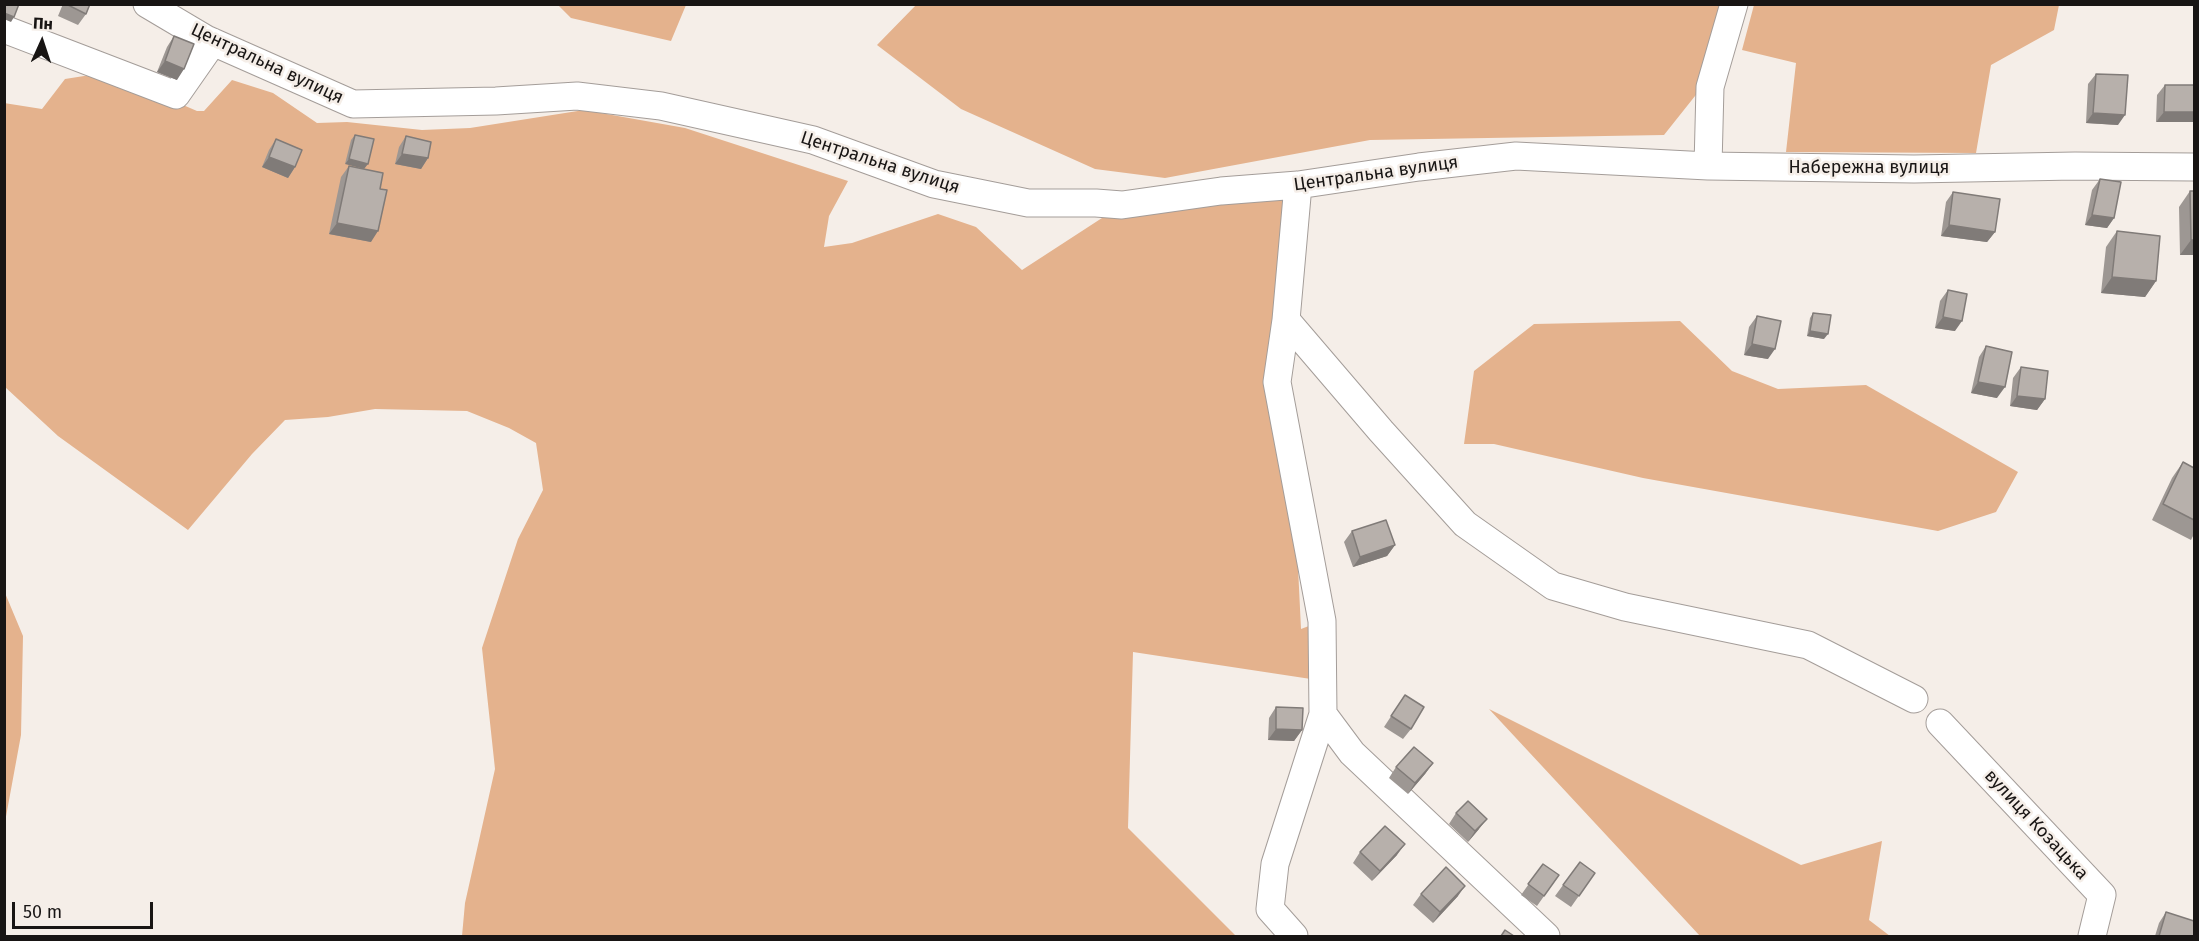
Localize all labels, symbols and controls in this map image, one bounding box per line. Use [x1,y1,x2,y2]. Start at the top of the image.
north arrow [12,12,72,72]
text: Пн [32,14,53,34]
street label: Центральна вулиця [187,19,347,109]
street label: Центральна вулиця [798,127,962,199]
street label: Центральна вулиця [1292,152,1460,196]
street label: Набережна вулиця [1789,157,1949,179]
street label: вулиця Козацька [1979,765,2093,885]
scale bar [15,890,156,928]
text: 50 m [23,901,62,923]

